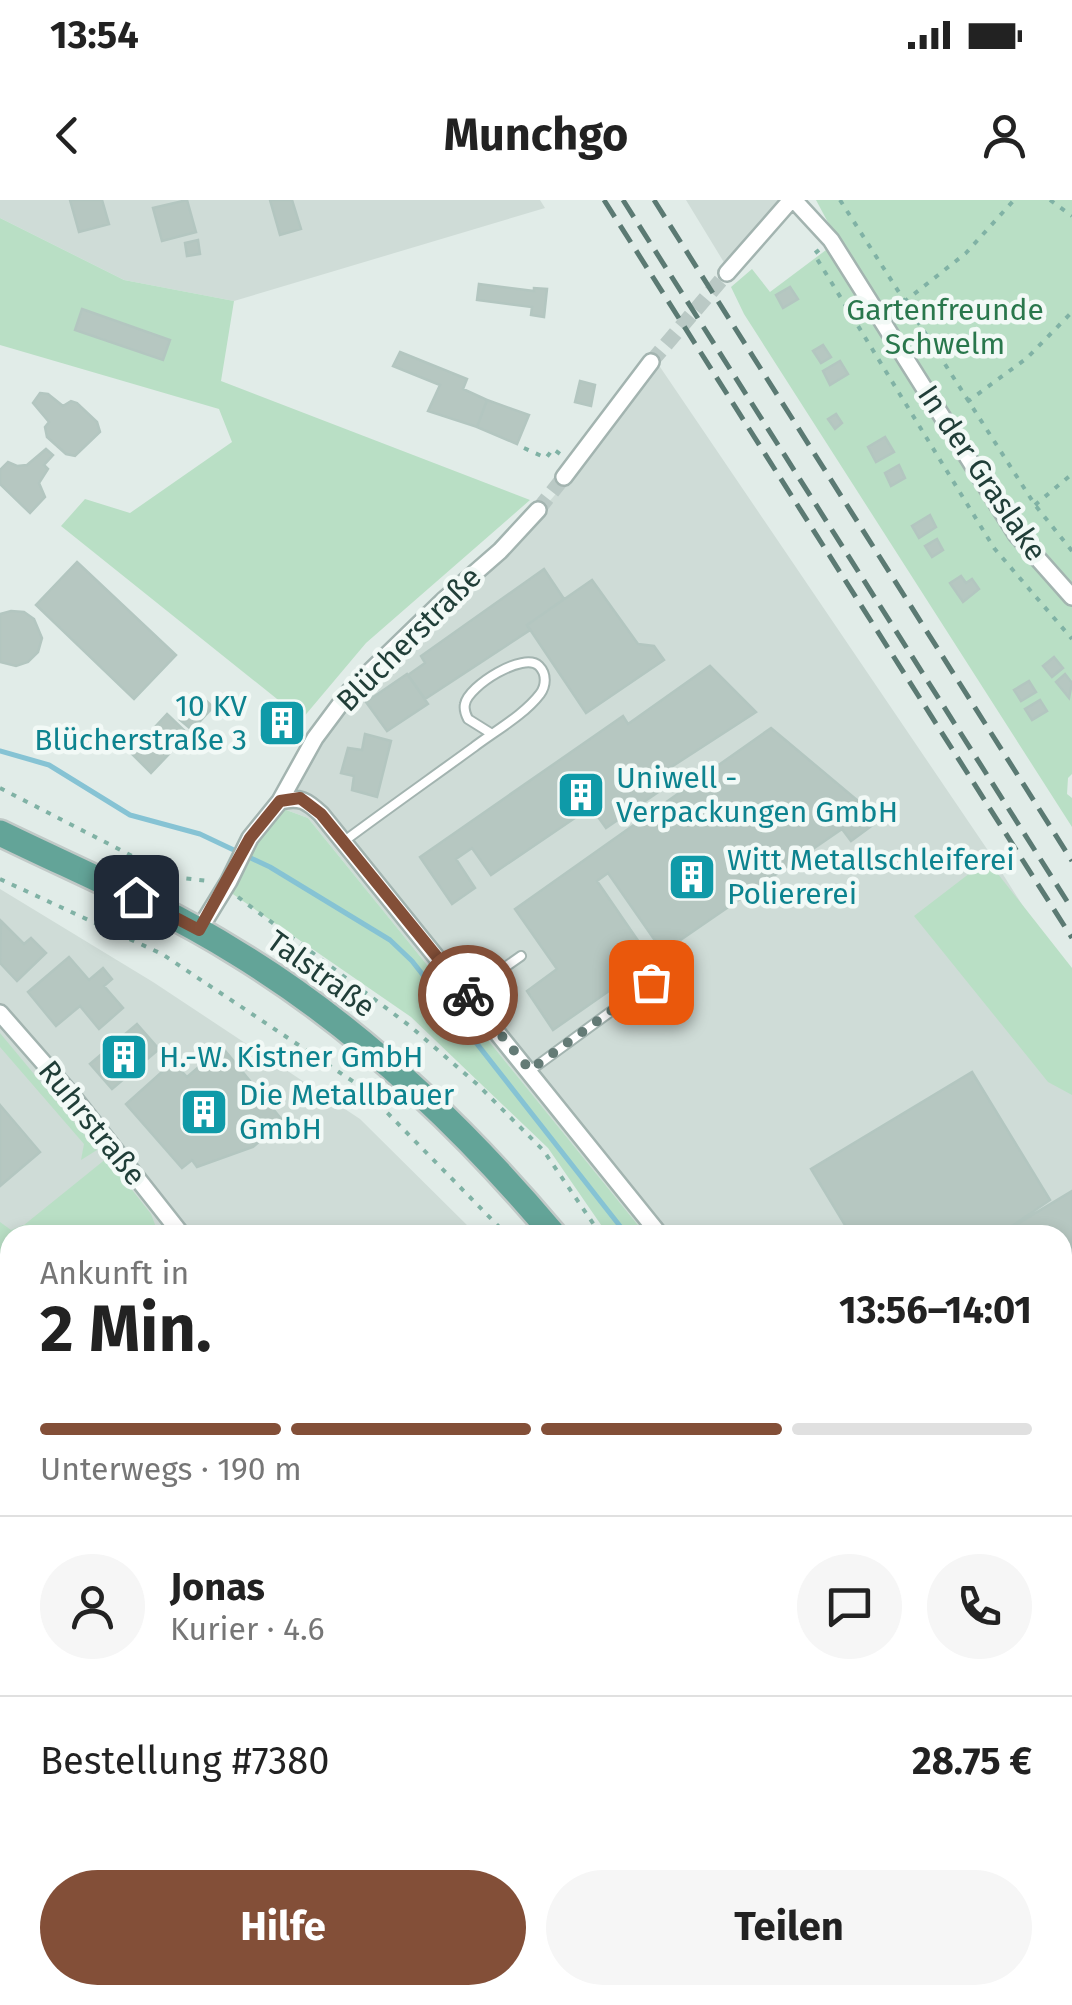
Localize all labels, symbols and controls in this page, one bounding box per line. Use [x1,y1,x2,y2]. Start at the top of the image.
text: 13:54 [50,12,139,58]
icon: back [40,108,95,163]
text: Munchgo [444,108,628,162]
icon: person [977,108,1032,163]
park label: Gartenfreunde Schwelm [846,292,1044,362]
street label: In der Graslake [910,378,1054,568]
street label: Blücherstraße [329,559,489,719]
place label: 10 KV Blücherstraße 3 [34,688,247,758]
building icon: 10 KV Blücherstraße 3 [256,697,308,749]
place label: Uniwell - Verpackungen GmbH [616,760,898,830]
building icon: Uniwell - Verpackungen GmbH [555,769,607,821]
place label: Witt Metallschleiferei Poliererei [727,842,1015,912]
building icon: Witt Metallschleiferei Poliererei [666,851,718,903]
pin [94,855,179,940]
icon: home [109,870,164,925]
street label: Talstraße [260,923,382,1025]
pin [609,940,694,1025]
courier [418,945,518,1045]
icon: bag [624,955,679,1010]
icon: bike [441,968,496,1023]
building icon: H.-W. Kistner GmbH [98,1031,150,1083]
place label: H.-W. Kistner GmbH [159,1039,424,1075]
street label: Ruhrstraße [31,1053,153,1193]
place label: Die Metallbauer GmbH [239,1077,455,1147]
building icon: Die Metallbauer GmbH [178,1086,230,1138]
text: Ankunft in [40,1254,189,1292]
text: 13:56–14:01 [839,1287,1032,1333]
text: 2 Min. [40,1290,212,1368]
text: Unterwegs · 190 m [40,1450,302,1488]
button: person [40,1554,145,1659]
button: chat [797,1554,902,1659]
button: phone [927,1554,1032,1659]
text: Jonas [170,1564,265,1610]
text: Kurier · 4.6 [170,1610,324,1648]
text: Bestellung #7380 [40,1738,329,1784]
text: 28.75 € [912,1738,1032,1784]
button: Hilfe [40,1870,526,1985]
button: Teilen [546,1870,1032,1985]

